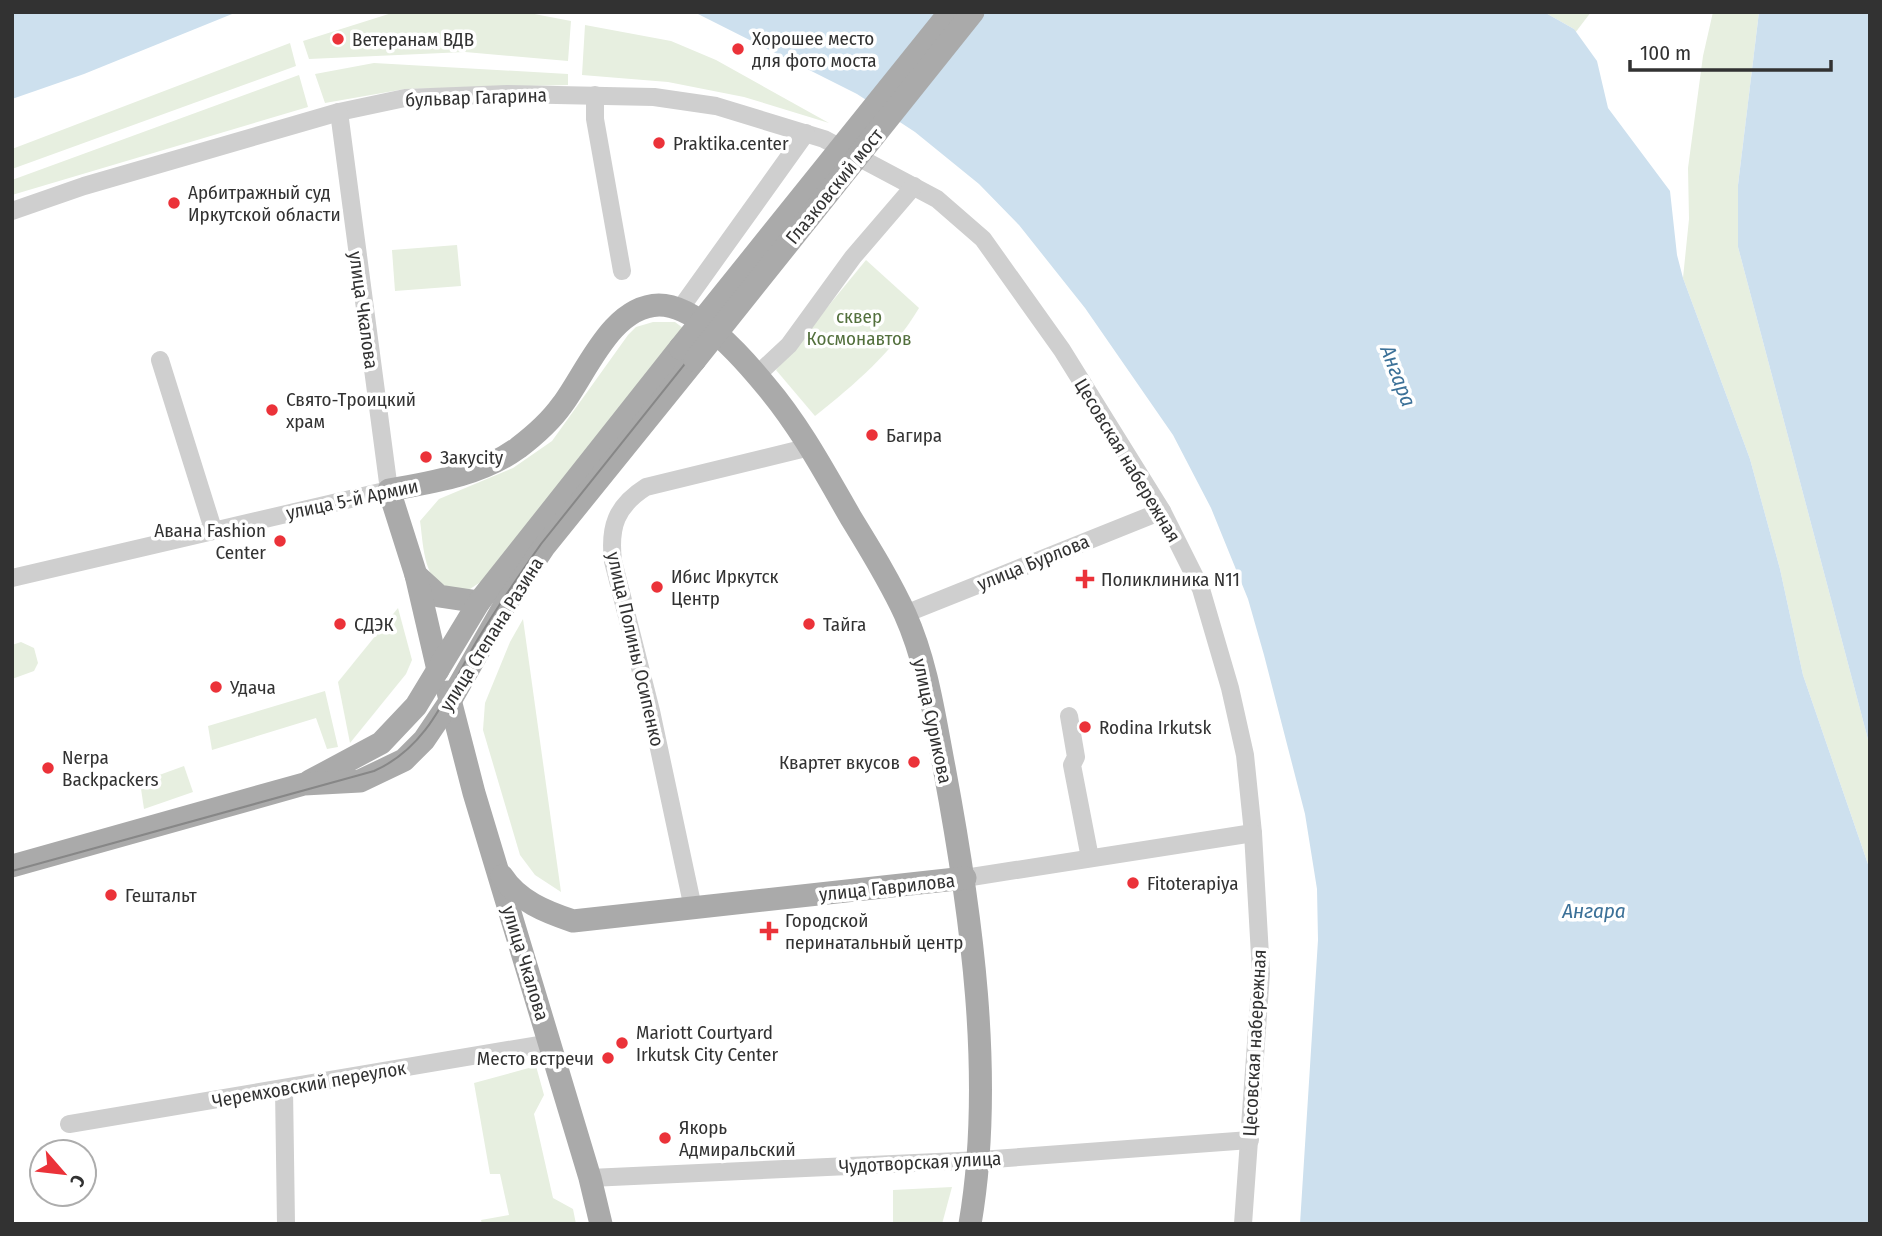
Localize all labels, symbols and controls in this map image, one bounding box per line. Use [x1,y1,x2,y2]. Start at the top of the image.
place label: Хорошее место для фото моста [752,27,877,72]
place label: Ветеранам ВДВ [352,28,474,51]
scale bar [1630,28,1831,72]
marker: Ветеранам ВДВ [330,31,346,47]
text: 100 m [1640,40,1691,66]
marker: Хорошее место для фото моста [730,41,746,57]
street label: бульвар Гагарина [405,84,547,111]
street label: Глазковский мост [781,124,888,249]
place label: Praktika.center [673,132,789,155]
marker: Praktika.center [651,135,667,151]
place label: Арбитражный суд Иркутской области [188,181,341,226]
marker: Арбитражный суд Иркутской области [166,195,182,211]
street label: улица Чкалова [344,250,383,371]
park label: сквер Космонавтов [807,305,911,350]
water label: Ангара [1374,341,1422,410]
street label: Цесовская набережная [1070,374,1186,546]
place label: Свято-Троицкий храм [286,388,416,433]
marker: Свято-Троицкий храм [264,402,280,418]
place label: Багира [886,424,942,447]
marker: Багира [864,427,880,443]
place label: Закуcity [440,446,504,469]
marker: Закуcity [418,449,434,465]
street label: улица 5-й Армии [284,474,420,525]
place label: Авана Fashion Center [154,519,266,564]
street label: улица Бурлова [974,530,1093,595]
marker: Авана Fashion Center [272,533,288,549]
street label: улица Полины Осипенко [602,550,669,749]
street label: улица Степана Разина [435,553,548,715]
place label: Ибис Иркутск Центр [671,565,779,610]
place label: Поликлиника N11 [1101,568,1240,591]
marker: Поликлиника N11 [1075,569,1095,589]
marker: Ибис Иркутск Центр [649,579,665,595]
place label: СДЭК [354,613,394,636]
place label: Тайга [823,613,866,636]
marker: СДЭК [332,616,348,632]
marker: Тайга [801,616,817,632]
street label: улица Сурикова [908,657,957,786]
place label: Удача [229,676,276,699]
marker: Удача [208,679,224,695]
place label: Rodina Irkutsk [1099,716,1211,739]
marker: Rodina Irkutsk [1077,719,1093,735]
place label: Nerpa Backpackers [62,746,159,791]
place label: Квартет вкусов [779,751,900,774]
marker: Квартет вкусов [906,754,922,770]
marker: Nerpa Backpackers [40,760,56,776]
street label: улица Гаврилова [818,869,956,906]
place label: Fitoterapiya [1147,872,1239,895]
marker: Fitoterapiya [1125,875,1141,891]
place label: Гештальт [125,884,197,907]
marker: Гештальт [103,887,119,903]
water label: Ангара [1561,898,1626,924]
street label: улица Чкалова [497,903,554,1023]
place label: Городской перинатальный центр [785,909,963,954]
marker: Городской перинатальный центр [759,921,779,941]
street label: Цесовская набережная [1238,949,1271,1137]
place label: Mariott Courtyard Irkutsk City Center [636,1021,778,1066]
marker: Mariott Courtyard Irkutsk City Center [614,1035,630,1051]
place label: Место встречи [477,1047,594,1070]
marker: Место встречи [600,1050,616,1066]
street label: Черемховский переулок [210,1056,408,1113]
place label: Якорь Адмиральский [679,1116,796,1161]
marker: Якорь Адмиральский [657,1130,673,1146]
north arrow [28,1138,98,1208]
street label: Чудотворская улица [838,1147,1002,1178]
text: С [65,1171,90,1191]

